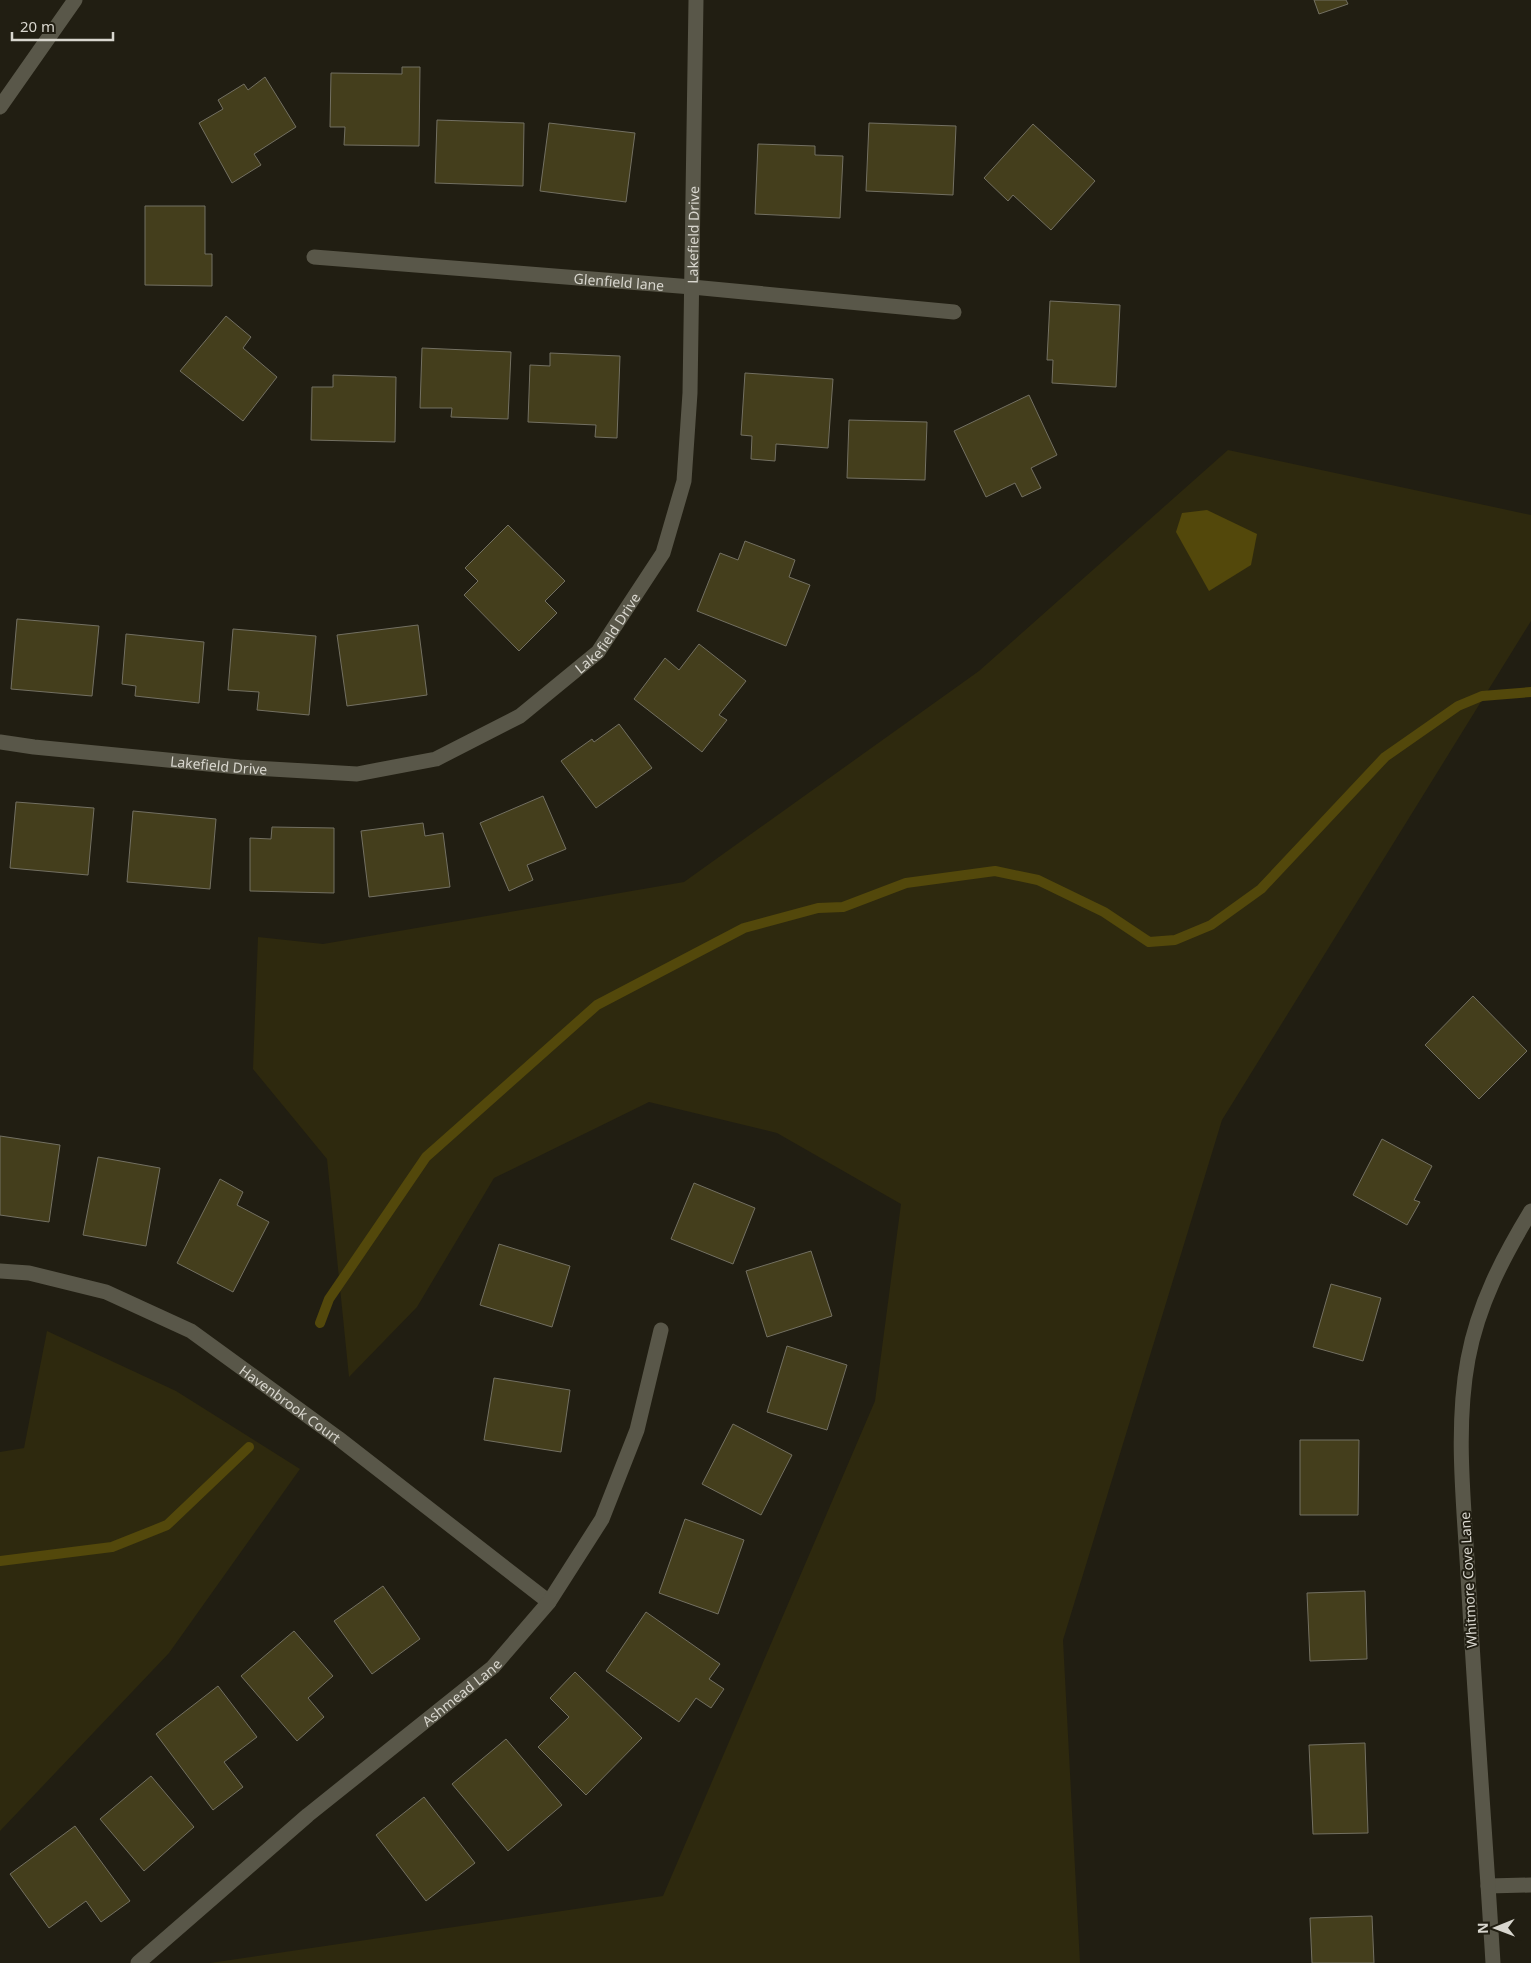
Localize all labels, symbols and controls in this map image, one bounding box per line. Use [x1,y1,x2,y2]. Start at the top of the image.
scale bar [12,10,114,42]
text: 20 m [20,16,55,36]
street label: Lakefield Drive [682,186,703,284]
street label: Glenfield lane [573,268,665,294]
street label: Lakefield Drive [570,589,644,677]
street label: Lakefield Drive [169,751,268,778]
street label: Havenbrook Court [236,1360,345,1447]
street label: Whitmore Cove Lane [1455,1511,1481,1649]
street label: Ashmead Lane [418,1654,506,1730]
north arrow [1471,1903,1521,1953]
text: N [1473,1922,1492,1934]

